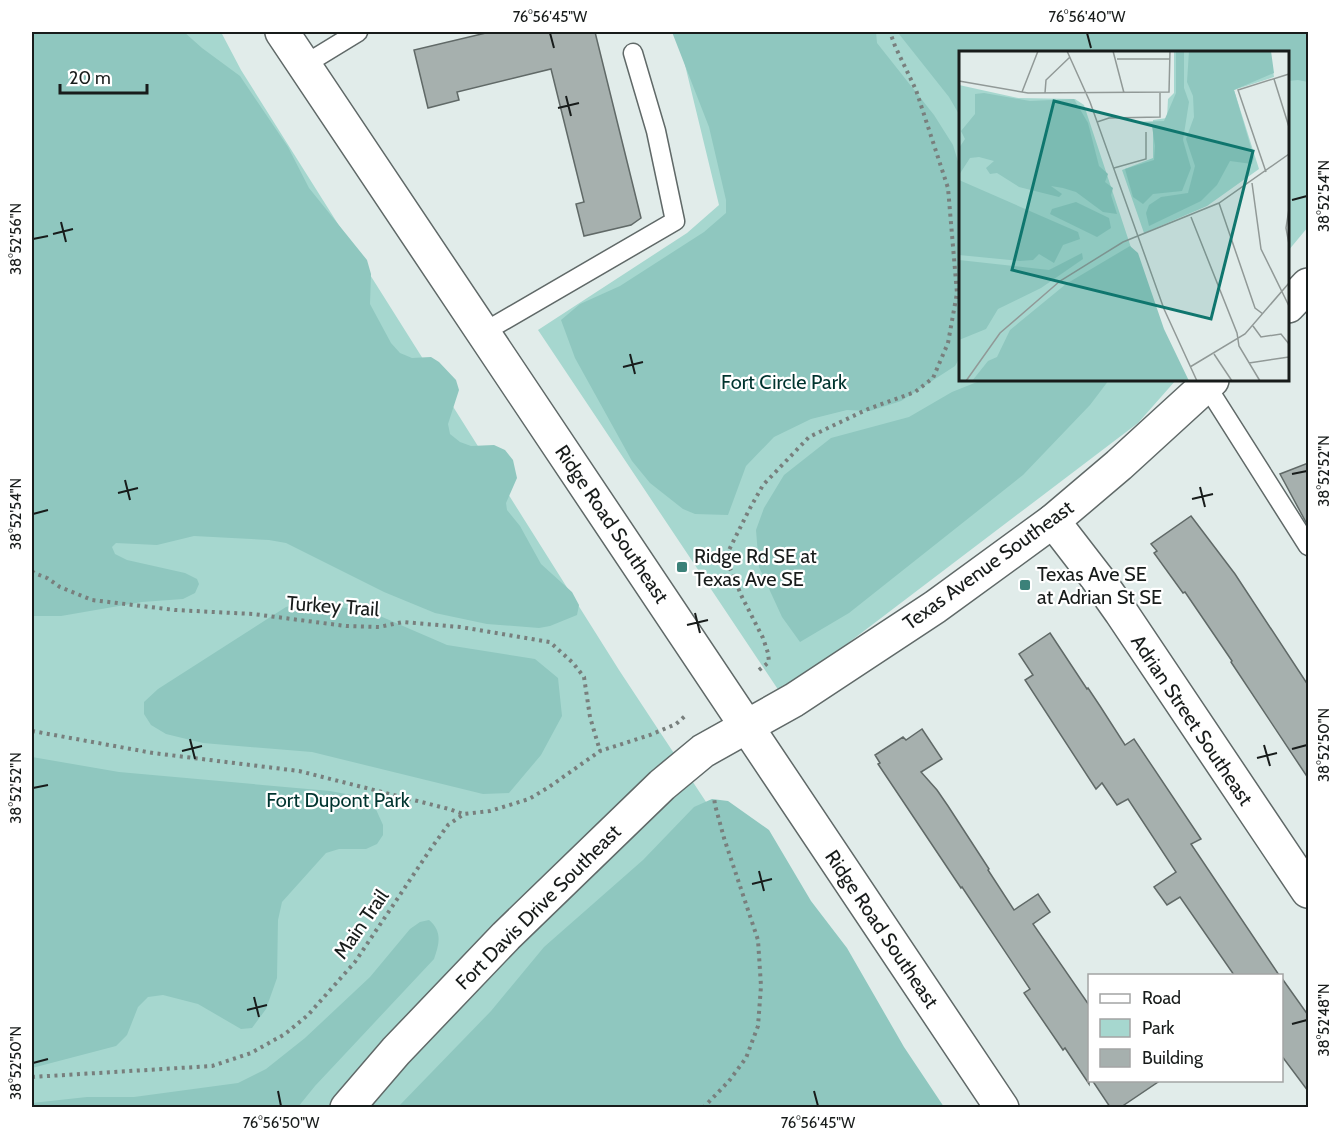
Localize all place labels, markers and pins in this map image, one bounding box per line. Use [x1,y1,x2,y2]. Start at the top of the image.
place label: Ridge Rd SE at Texas Ave SE [694,544,817,591]
marker: Ridge Rd SE at Texas Ave SE [675,560,689,574]
place label: Texas Ave SE at Adrian St SE [1037,562,1162,609]
marker: Texas Ave SE at Adrian St SE [1018,578,1032,592]

